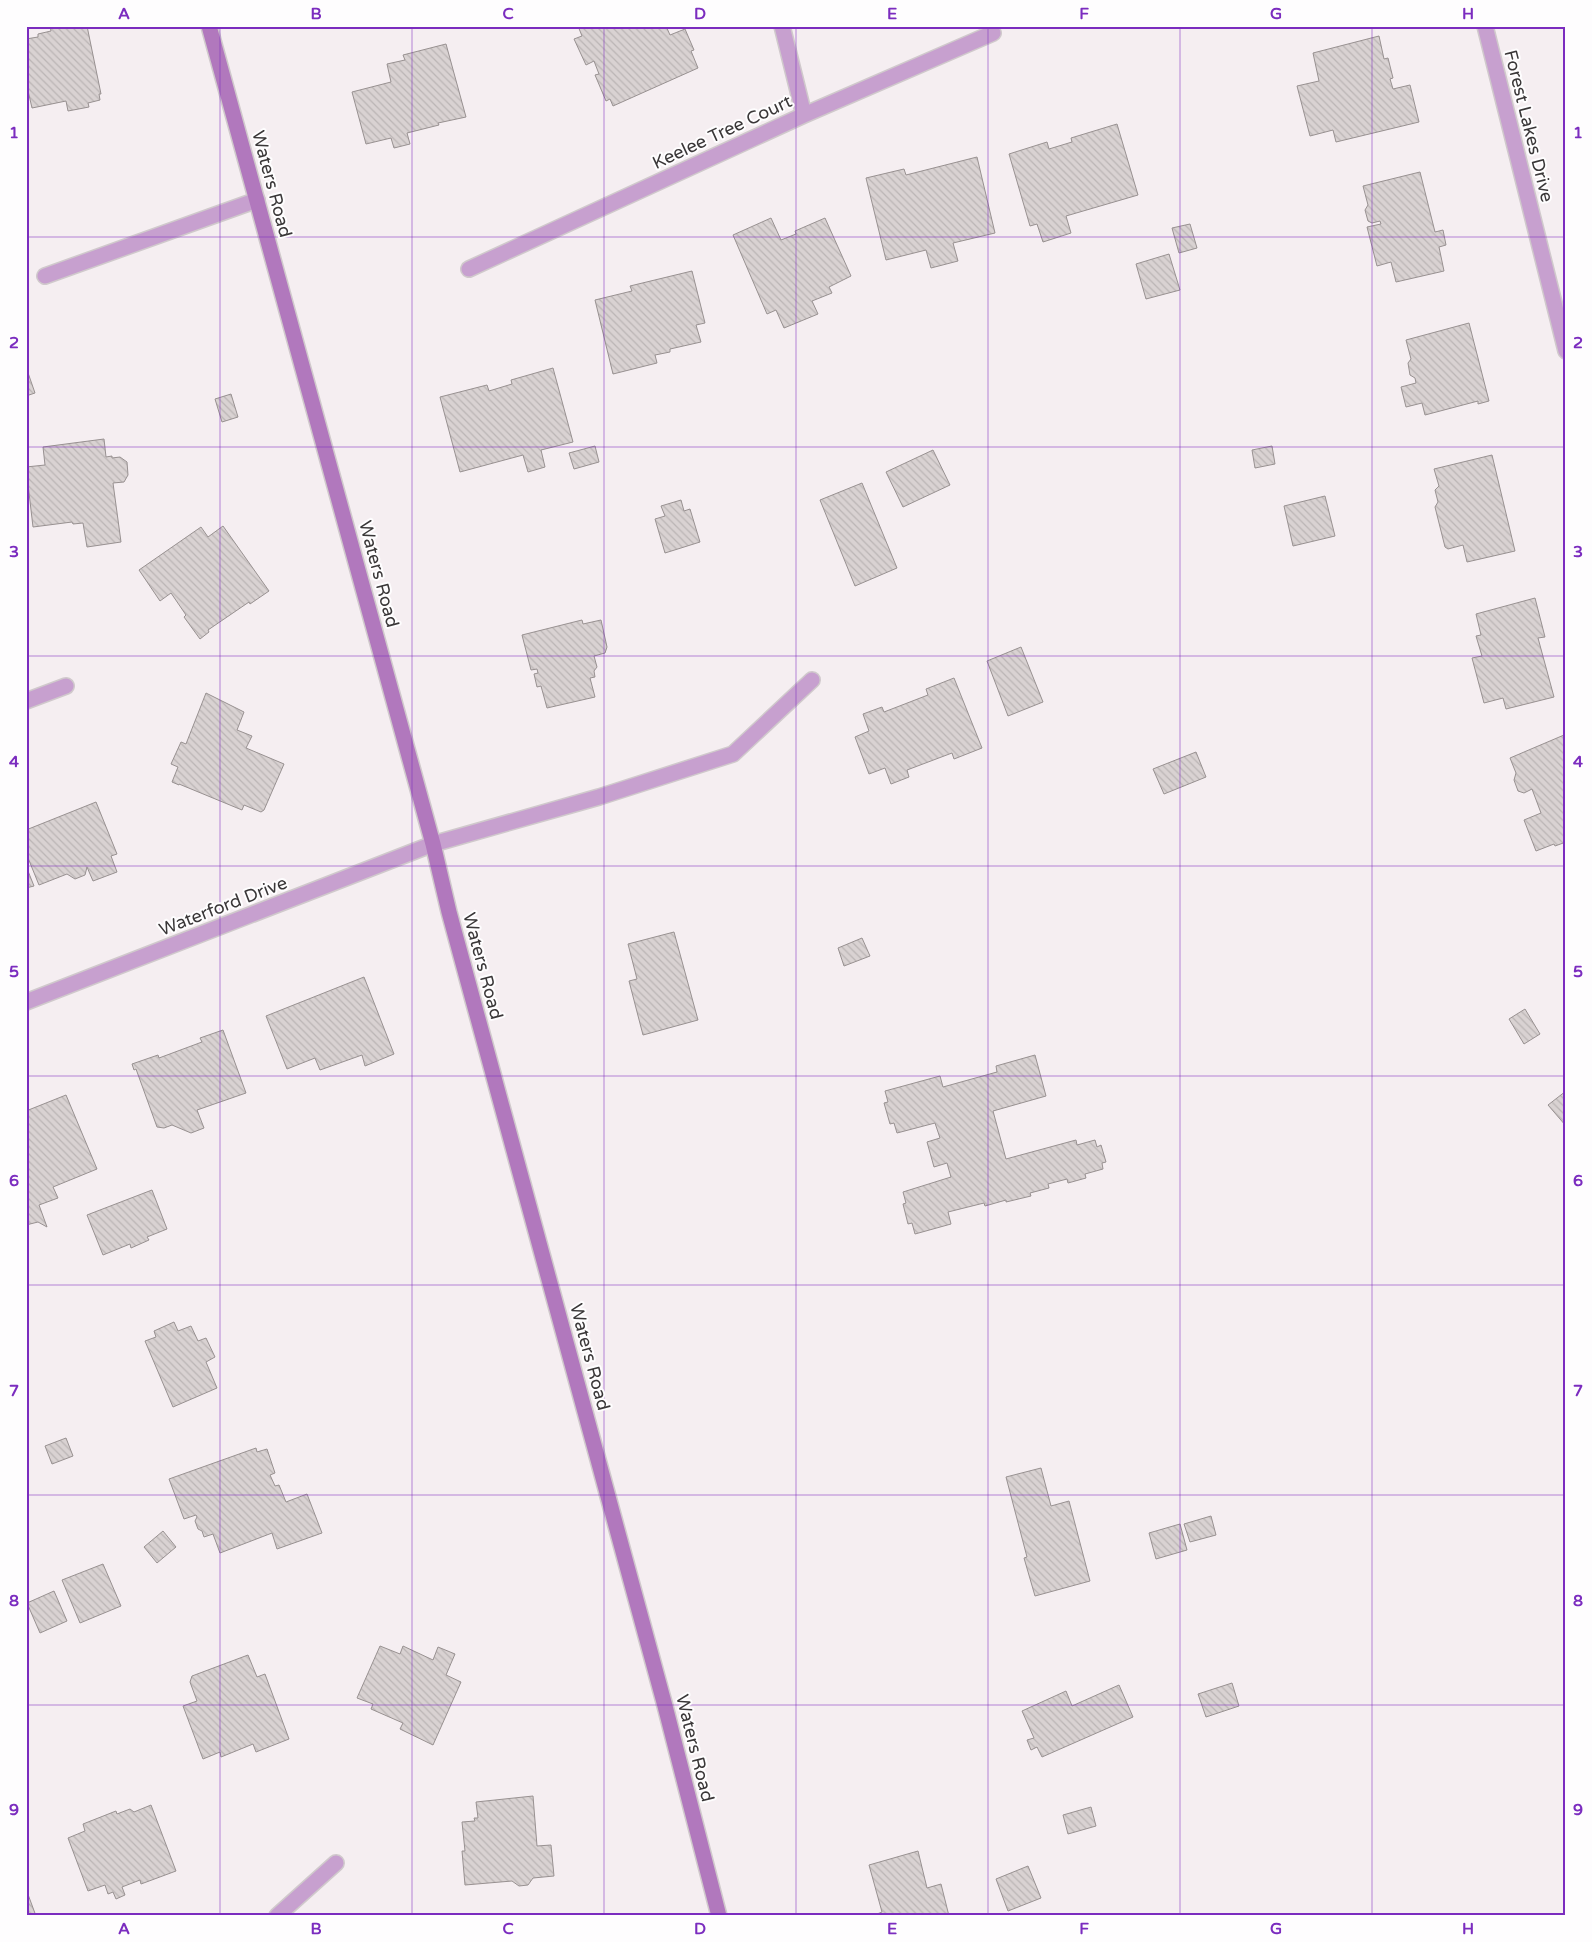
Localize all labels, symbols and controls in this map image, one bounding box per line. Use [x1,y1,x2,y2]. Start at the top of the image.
text: A [118,4,130,24]
text: B [310,4,322,24]
text: C [502,4,514,24]
text: D [694,4,706,24]
text: E [887,4,897,24]
text: F [1079,4,1089,24]
text: G [1270,4,1282,24]
text: H [1462,4,1474,24]
street label: Forest Lakes Drive [1499,48,1559,204]
street label: Keelee Tree Court [649,90,795,174]
text: 1 [9,123,19,143]
text: 1 [1573,123,1583,143]
street label: Waters Road [247,128,297,240]
text: 2 [9,333,19,353]
text: 2 [1573,333,1583,353]
street label: Waters Road [354,518,404,630]
text: 3 [9,542,19,562]
text: 3 [1573,542,1583,562]
text: 4 [9,752,19,772]
text: 4 [1573,752,1583,772]
street label: Waterford Drive [156,871,290,941]
street label: Waters Road [458,910,508,1022]
text: 5 [9,962,19,982]
text: 5 [1573,962,1583,982]
text: 6 [9,1171,19,1191]
text: 6 [1573,1171,1583,1191]
street label: Waters Road [565,1301,615,1413]
text: 7 [9,1381,19,1401]
text: 7 [1573,1381,1583,1401]
text: 8 [9,1591,19,1611]
text: 8 [1573,1591,1583,1611]
street label: Waters Road [671,1692,719,1804]
text: 9 [9,1800,19,1820]
text: 9 [1573,1800,1583,1820]
text: A [118,1919,130,1939]
text: B [310,1919,322,1939]
text: C [502,1919,514,1939]
text: D [694,1919,706,1939]
text: E [887,1919,897,1939]
text: F [1079,1919,1089,1939]
text: G [1270,1919,1282,1939]
text: H [1462,1919,1474,1939]

